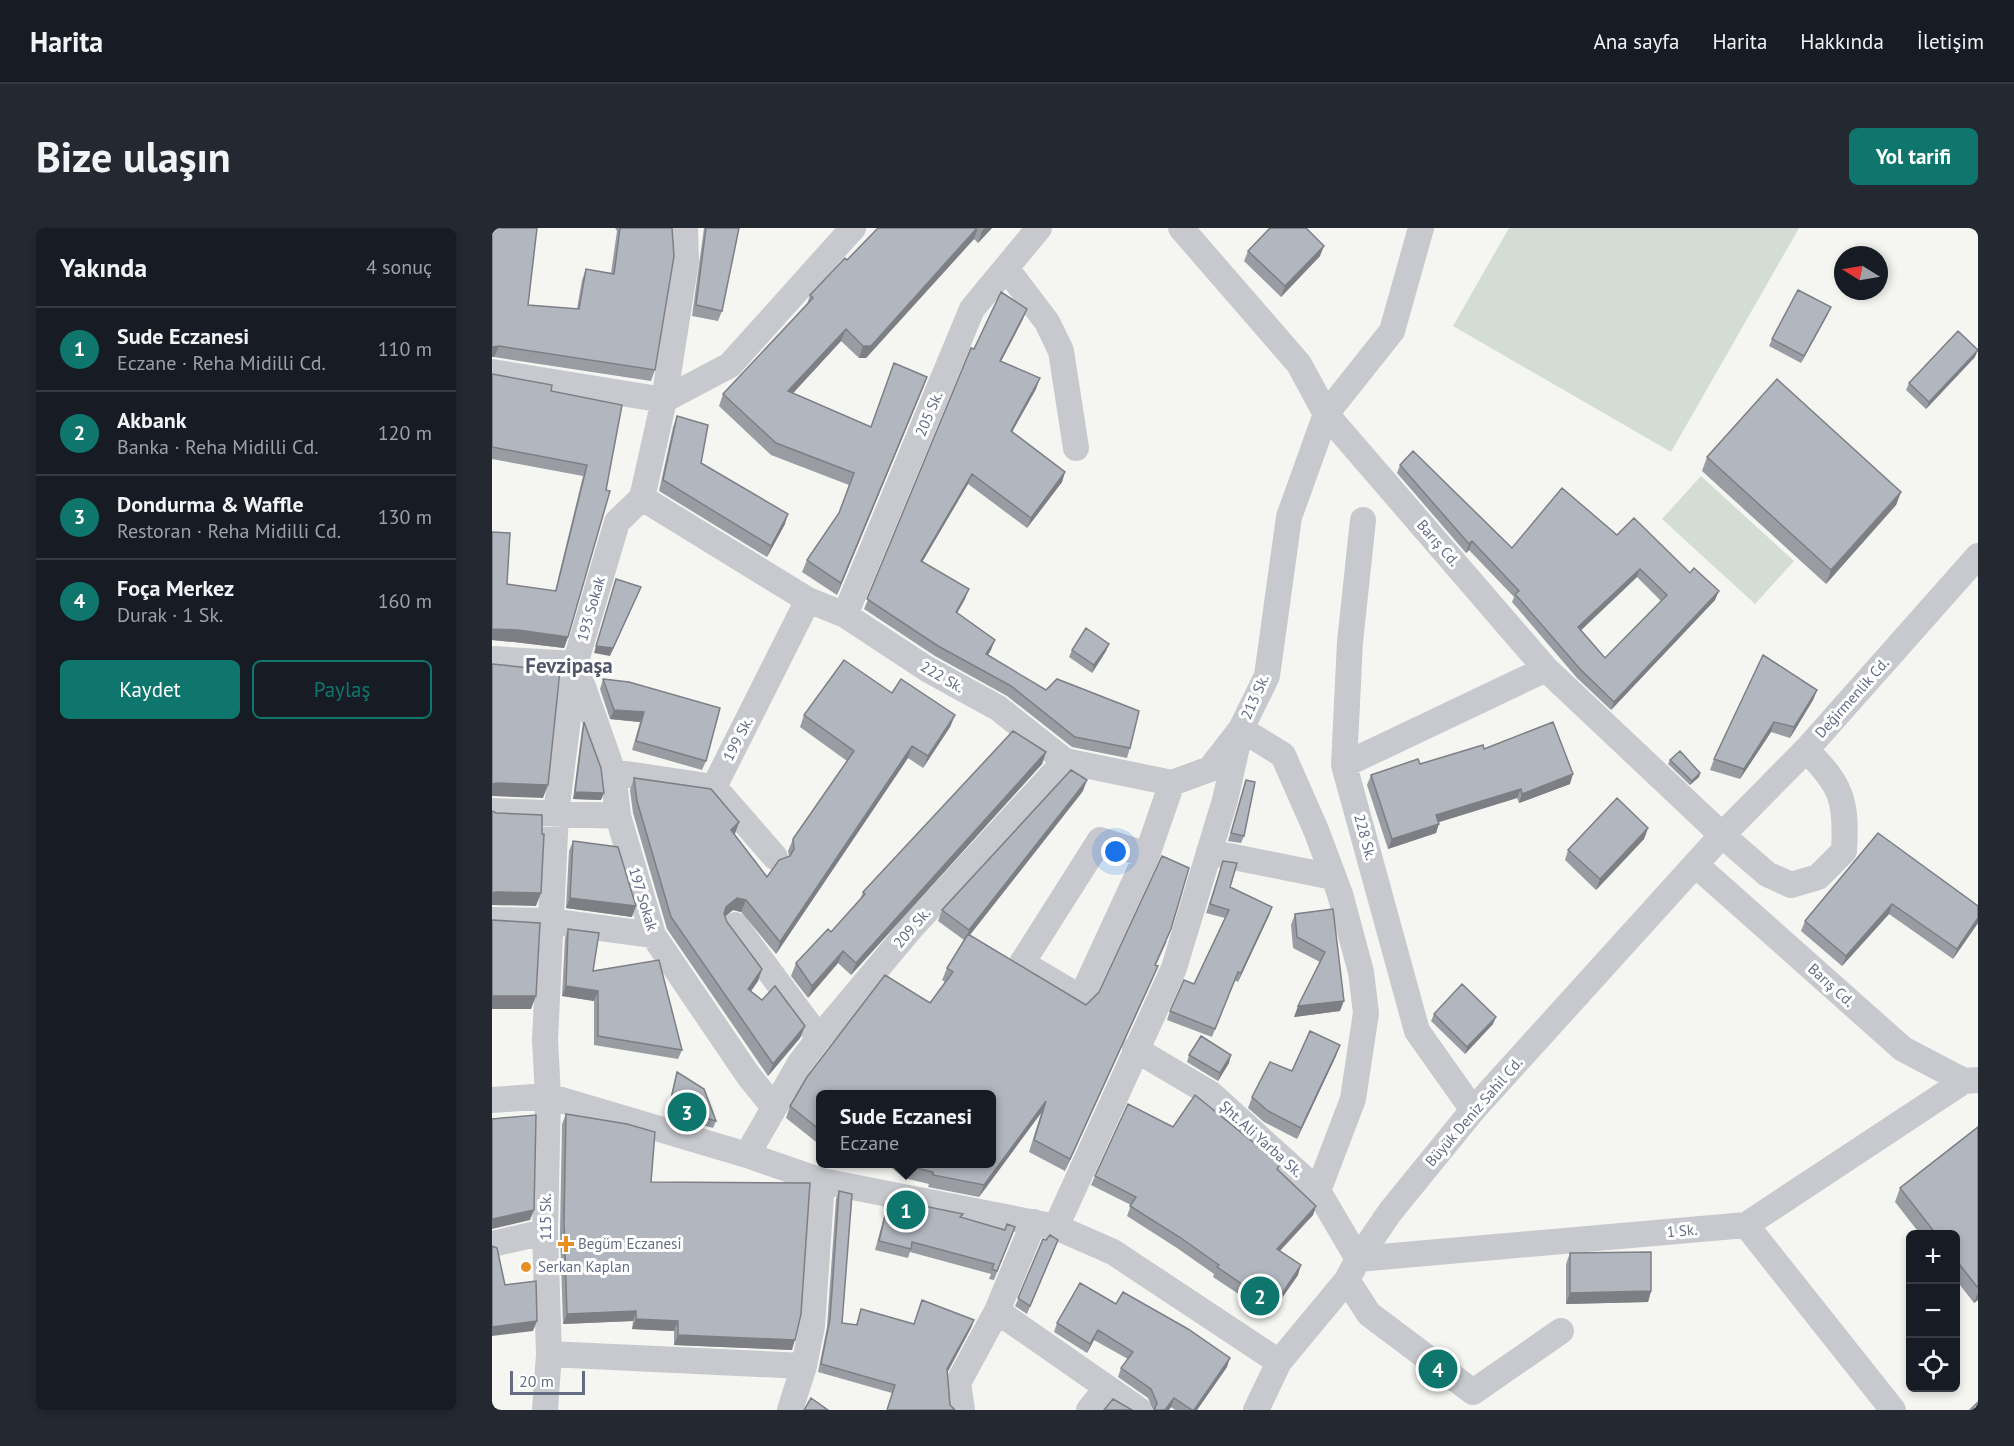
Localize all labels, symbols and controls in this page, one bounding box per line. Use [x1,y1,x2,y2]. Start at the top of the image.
text: Harita [30,23,103,60]
text: Ana sayfa [1594,28,1679,55]
text: Harita [1712,28,1767,55]
text: Hakkında [1800,28,1884,55]
text: İletişim [1917,28,1984,55]
button: Yol tarifi [1849,128,1978,185]
text: Bize ulaşın [36,129,231,184]
north arrow [1834,246,1888,300]
text: Yakında [60,251,147,284]
text: 4 sonuç [366,254,432,280]
text: Sude Eczanesi [117,322,249,350]
text: 1 [74,336,85,362]
text: 110 m [378,336,432,362]
text: Eczane · Reha Midilli Cd. [117,350,326,376]
street label: 205 Sk. [911,389,946,439]
text: Akbank [117,406,187,434]
text: 2 [74,420,85,446]
text: 120 m [378,420,432,446]
text: Banka · Reha Midilli Cd. [117,434,319,460]
text: Dondurma & Waffle [117,490,304,518]
text: 3 [74,504,85,530]
text: 130 m [378,504,432,530]
street label: Barış Cd. [1413,515,1464,570]
text: Restoran · Reha Midilli Cd. [117,518,341,544]
text: Foça Merkez [117,574,234,602]
street label: 193 Sokak [572,574,609,643]
text: 4 [74,588,85,614]
text: 160 m [378,588,432,614]
text: Durak · 1 Sk. [117,602,223,628]
district label: Fevzipaşa [525,652,613,679]
street label: Değirmenlik Cd. [1811,654,1893,742]
street label: 222 Sk. [917,657,967,697]
button: Kaydet [60,660,240,719]
button: Paylaş [252,660,432,719]
street label: 213 Sk. [1236,672,1273,722]
street label: 199 Sk. [718,714,757,764]
street label: 228 Sk. [1350,812,1381,862]
your location [1101,837,1130,866]
street label: 197 Sokak [625,865,662,934]
street label: 209 Sk. [889,904,934,952]
street label: Barış Cd. [1804,959,1858,1010]
street label: Büyük Deniz Sahil Cd. [1421,1053,1526,1170]
pin: 3 [668,1090,706,1134]
popup [816,1090,996,1168]
street label: Şht. Ali Yarba Sk. [1216,1096,1307,1181]
text: Sude Eczanesi [840,1102,972,1130]
text: Eczane [840,1130,899,1156]
pin: 1 [886,1188,926,1232]
street label: 115 Sk. [536,1194,555,1240]
street label: 1 Sk. [1666,1220,1698,1241]
map controls [1906,1230,1960,1392]
button: + [1906,1230,1960,1284]
place label: Begüm Eczanesi [578,1234,681,1253]
marker: Begüm Eczanesi [559,1237,573,1251]
place label: Serkan Kaplan [538,1257,630,1276]
marker: Serkan Kaplan [519,1260,533,1274]
pin: 2 [1240,1274,1280,1318]
button: − [1906,1284,1960,1338]
button: locate [1906,1338,1960,1392]
pin: 4 [1418,1346,1458,1392]
scale bar [510,1368,585,1396]
text: 20 m [519,1371,554,1391]

